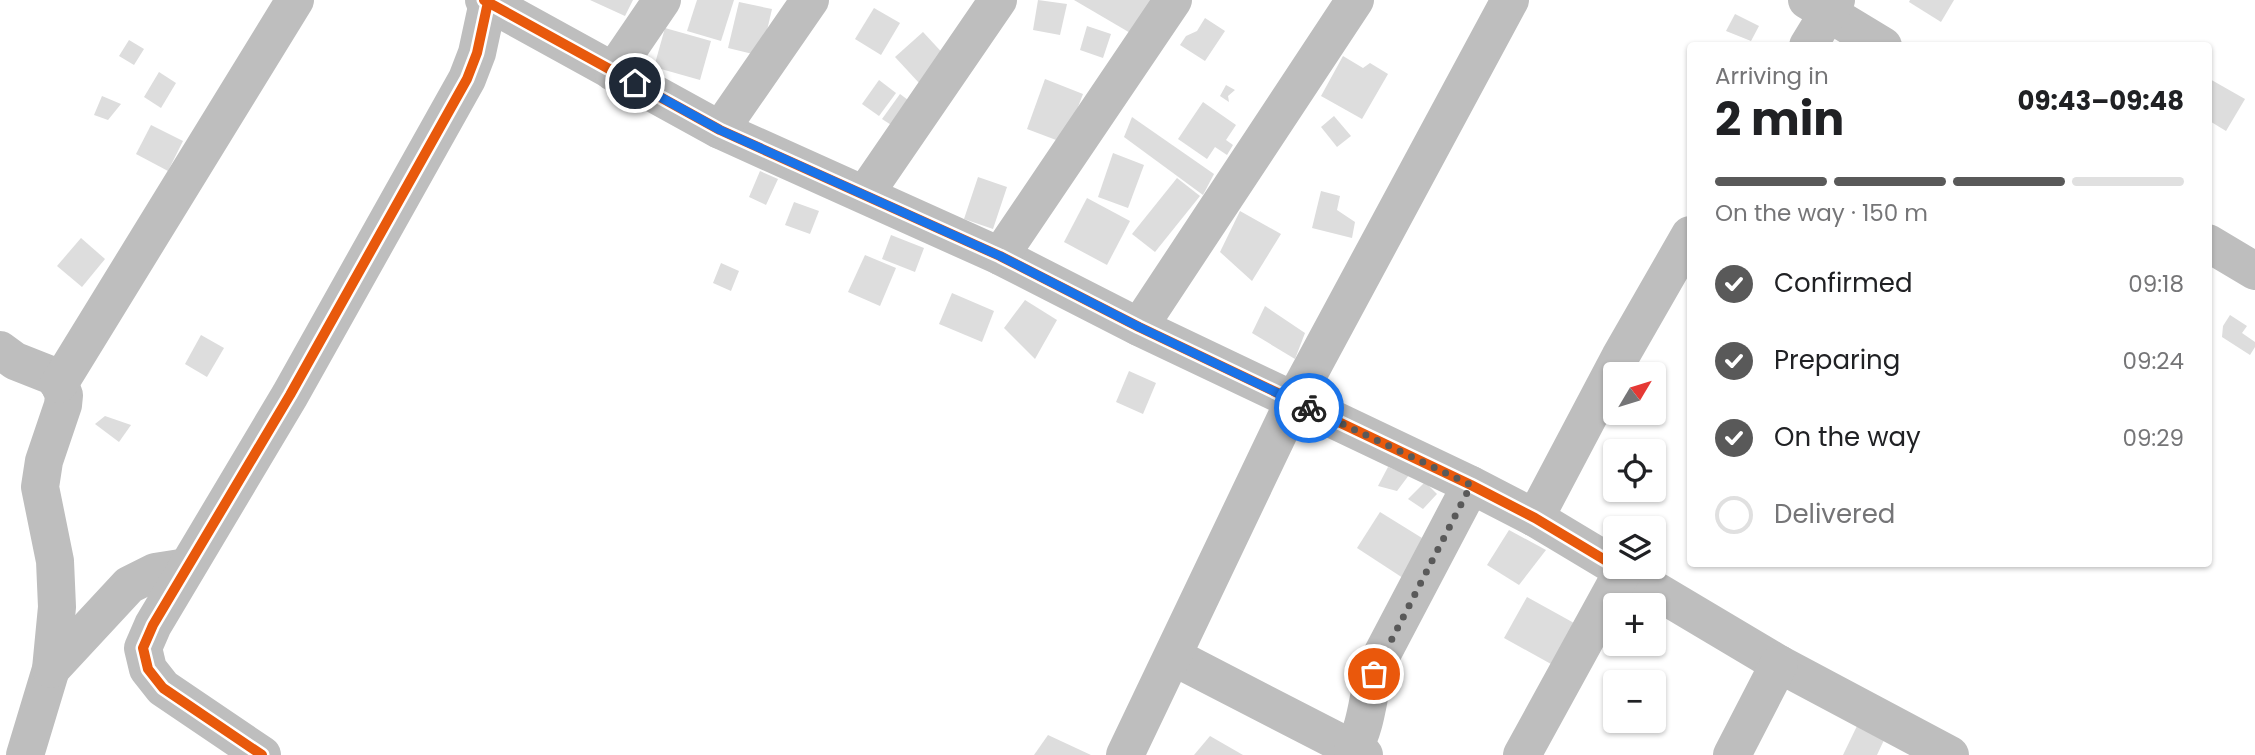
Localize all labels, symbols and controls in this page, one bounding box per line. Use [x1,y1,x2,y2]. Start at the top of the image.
pin [605,53,665,113]
text: Arriving in [1715,60,1829,92]
icon: home [616,64,654,102]
text: 09:43–09:48 [2017,83,2184,119]
text: 2 min [1715,87,1844,151]
text: On the way · 150 m [1715,197,1928,229]
icon: check [1715,265,1753,303]
text: Confirmed [1774,265,1912,301]
text: 09:18 [2128,268,2184,300]
icon: check [1715,342,1753,380]
text: Preparing [1774,342,1900,378]
text: 09:24 [2122,345,2184,377]
north arrow [1603,362,1666,425]
map controls [1603,362,1666,733]
courier [1274,373,1344,443]
icon: bike [1290,389,1328,427]
icon: check [1715,419,1753,457]
text: On the way [1774,419,1921,455]
text: 09:29 [2122,422,2184,454]
button: locate [1603,439,1666,502]
text: Delivered [1774,496,1895,532]
button: layers [1603,516,1666,579]
button: + [1603,593,1666,656]
pin [1344,644,1404,704]
icon: bag [1355,655,1393,693]
button: − [1603,670,1666,733]

